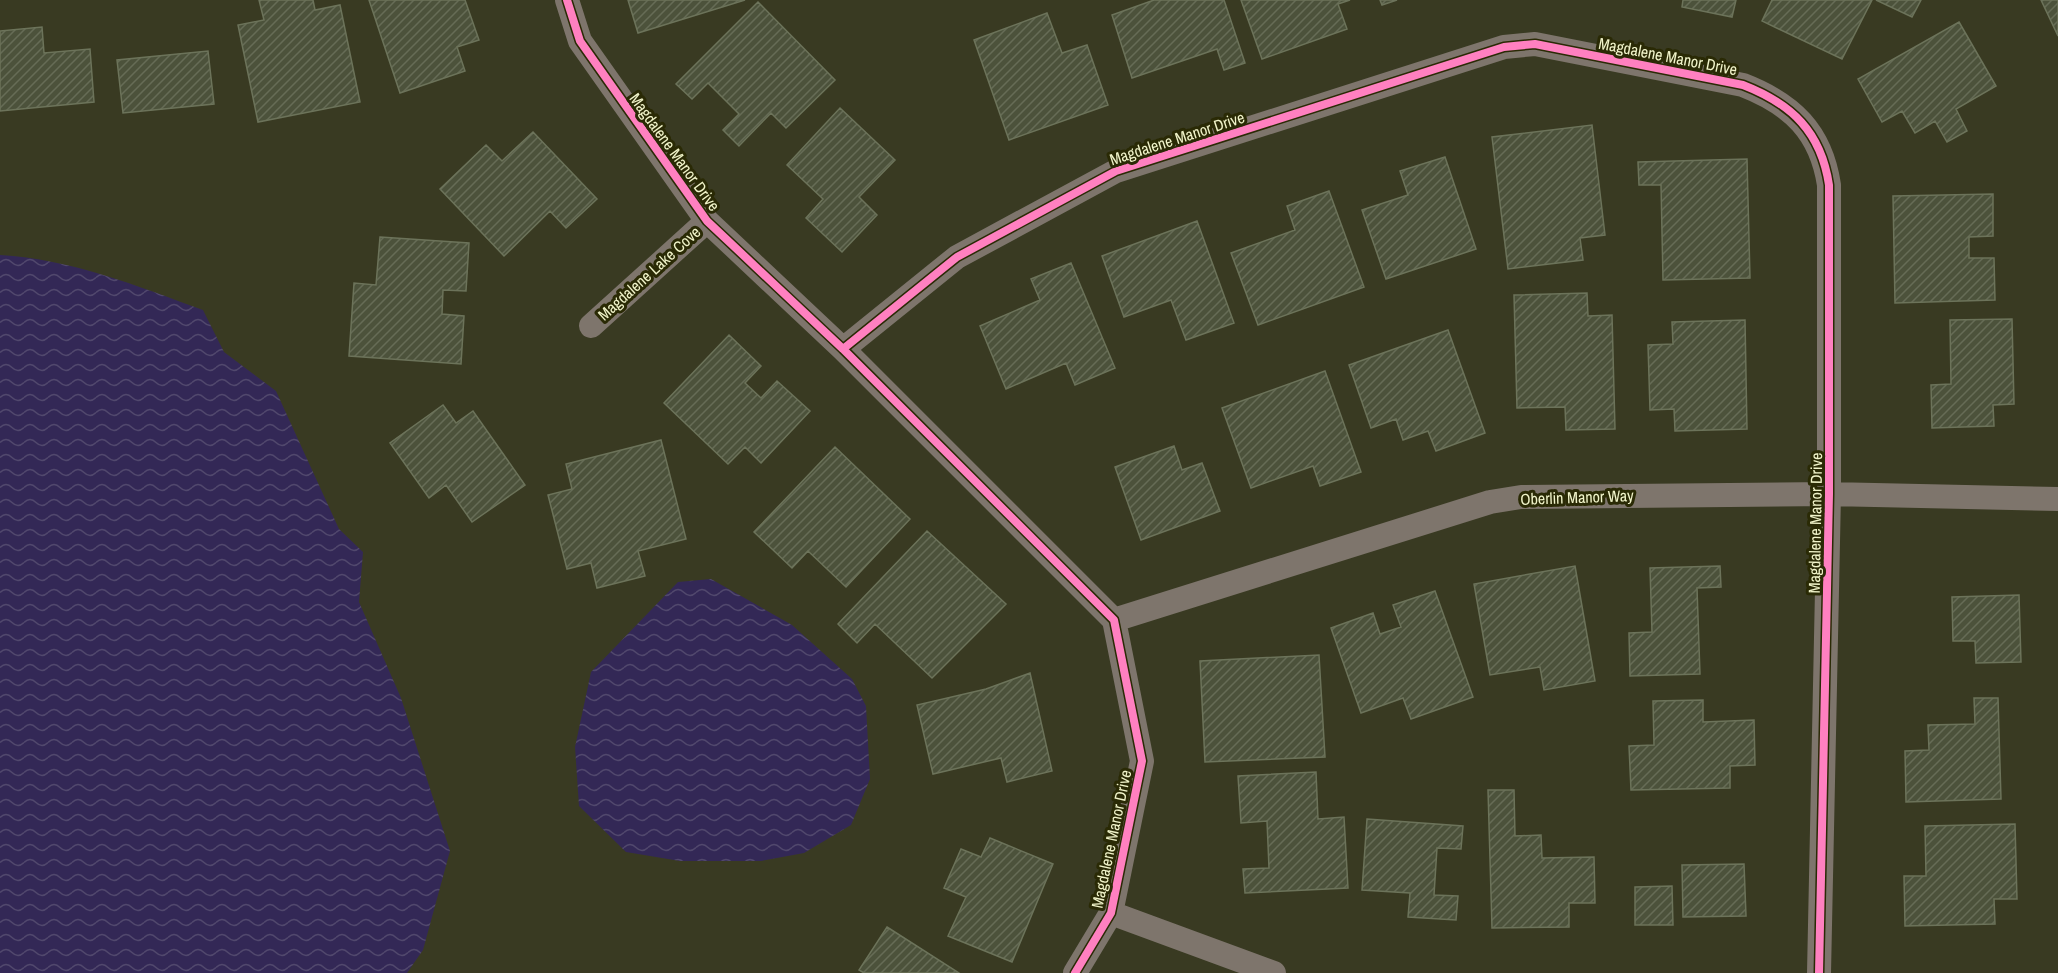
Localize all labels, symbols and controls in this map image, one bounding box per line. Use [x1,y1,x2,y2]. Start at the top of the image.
street label: Magdalene Manor Drive [1597,32,1739,80]
street label: Magdalene Manor Drive [625,89,725,215]
street label: Magdalene Manor Drive [1107,106,1247,170]
street label: Magdalene Lake Cove [593,221,705,325]
street label: Magdalene Manor Drive [1803,452,1827,594]
street label: Oberlin Manor Way [1520,484,1634,510]
street label: Magdalene Manor Drive [1086,768,1136,910]

